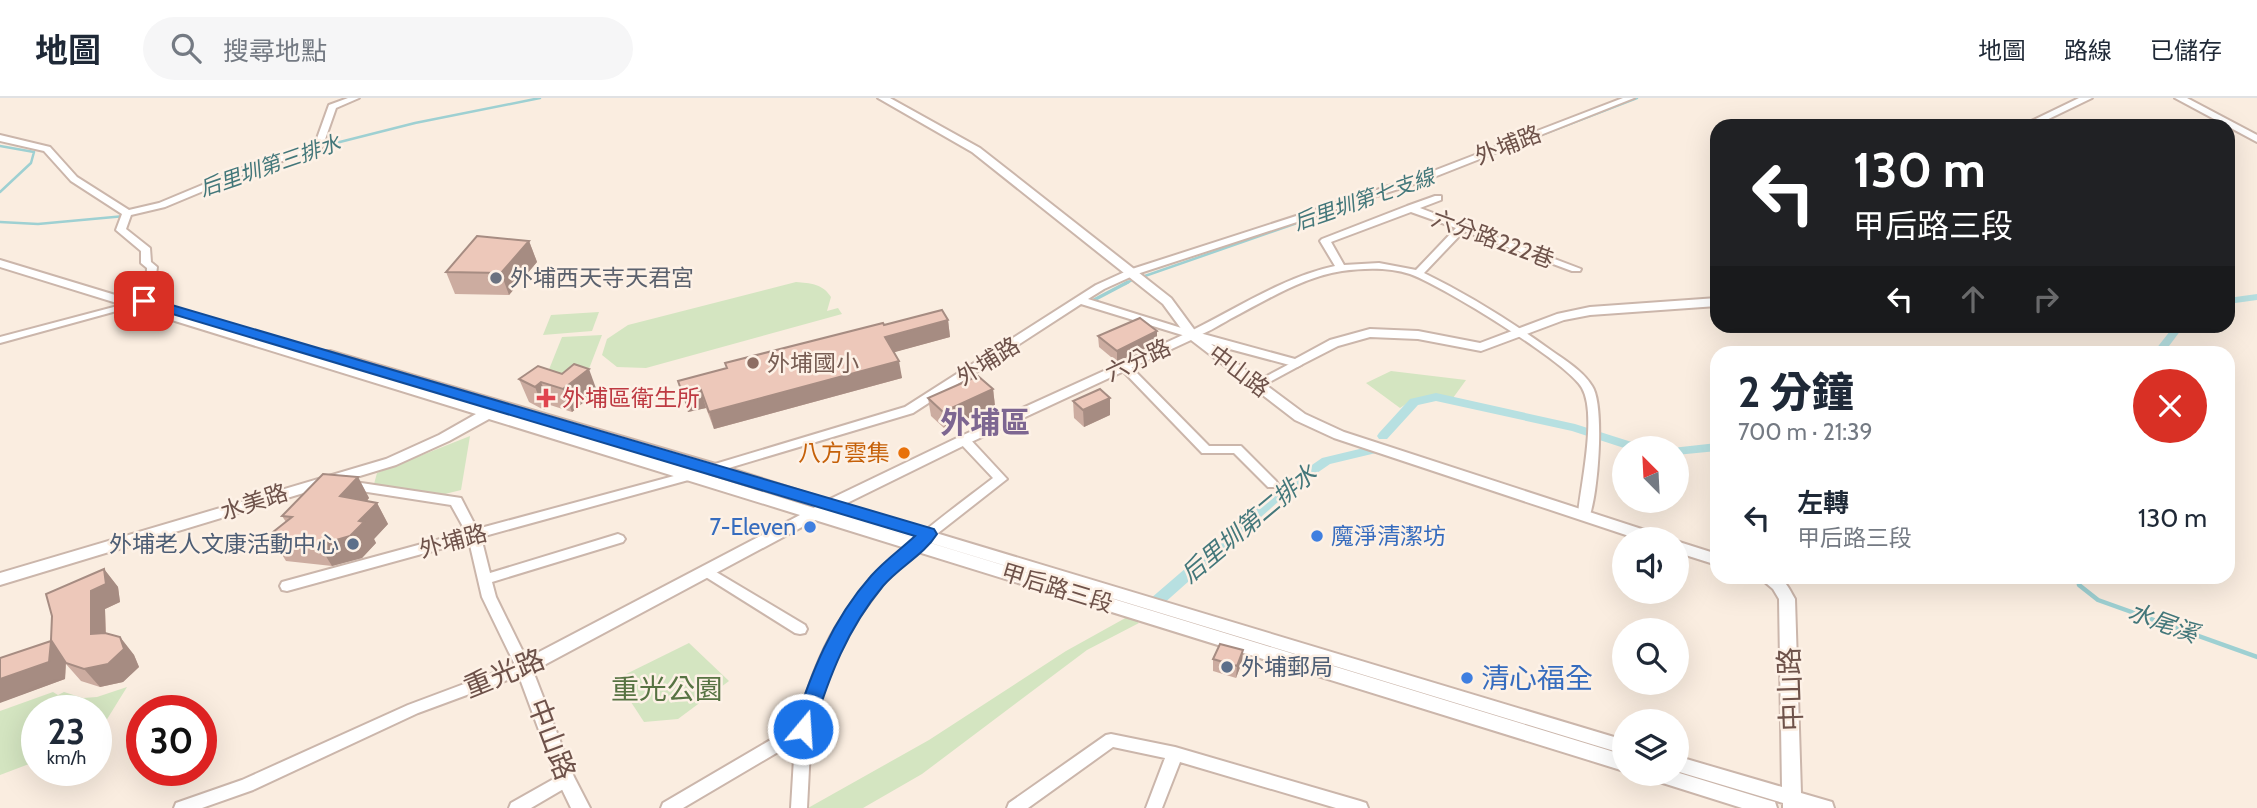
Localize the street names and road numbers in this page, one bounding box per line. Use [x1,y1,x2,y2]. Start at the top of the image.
street label: 外埔路 [1471,120,1545,170]
street label: 六分路222巷 [1428,204,1558,274]
street label: 外埔路 [951,331,1025,391]
street label: 六分路 [1101,333,1175,387]
street label: 中山路 [1203,339,1275,403]
street label: 水美路 [217,478,291,526]
street label: 外埔路 [416,519,490,563]
street label: 甲后路三段 [998,558,1116,618]
street label: 重光路 [459,642,549,704]
street label: 中山路 [1772,646,1808,732]
street label: 中山路 [521,694,583,784]

